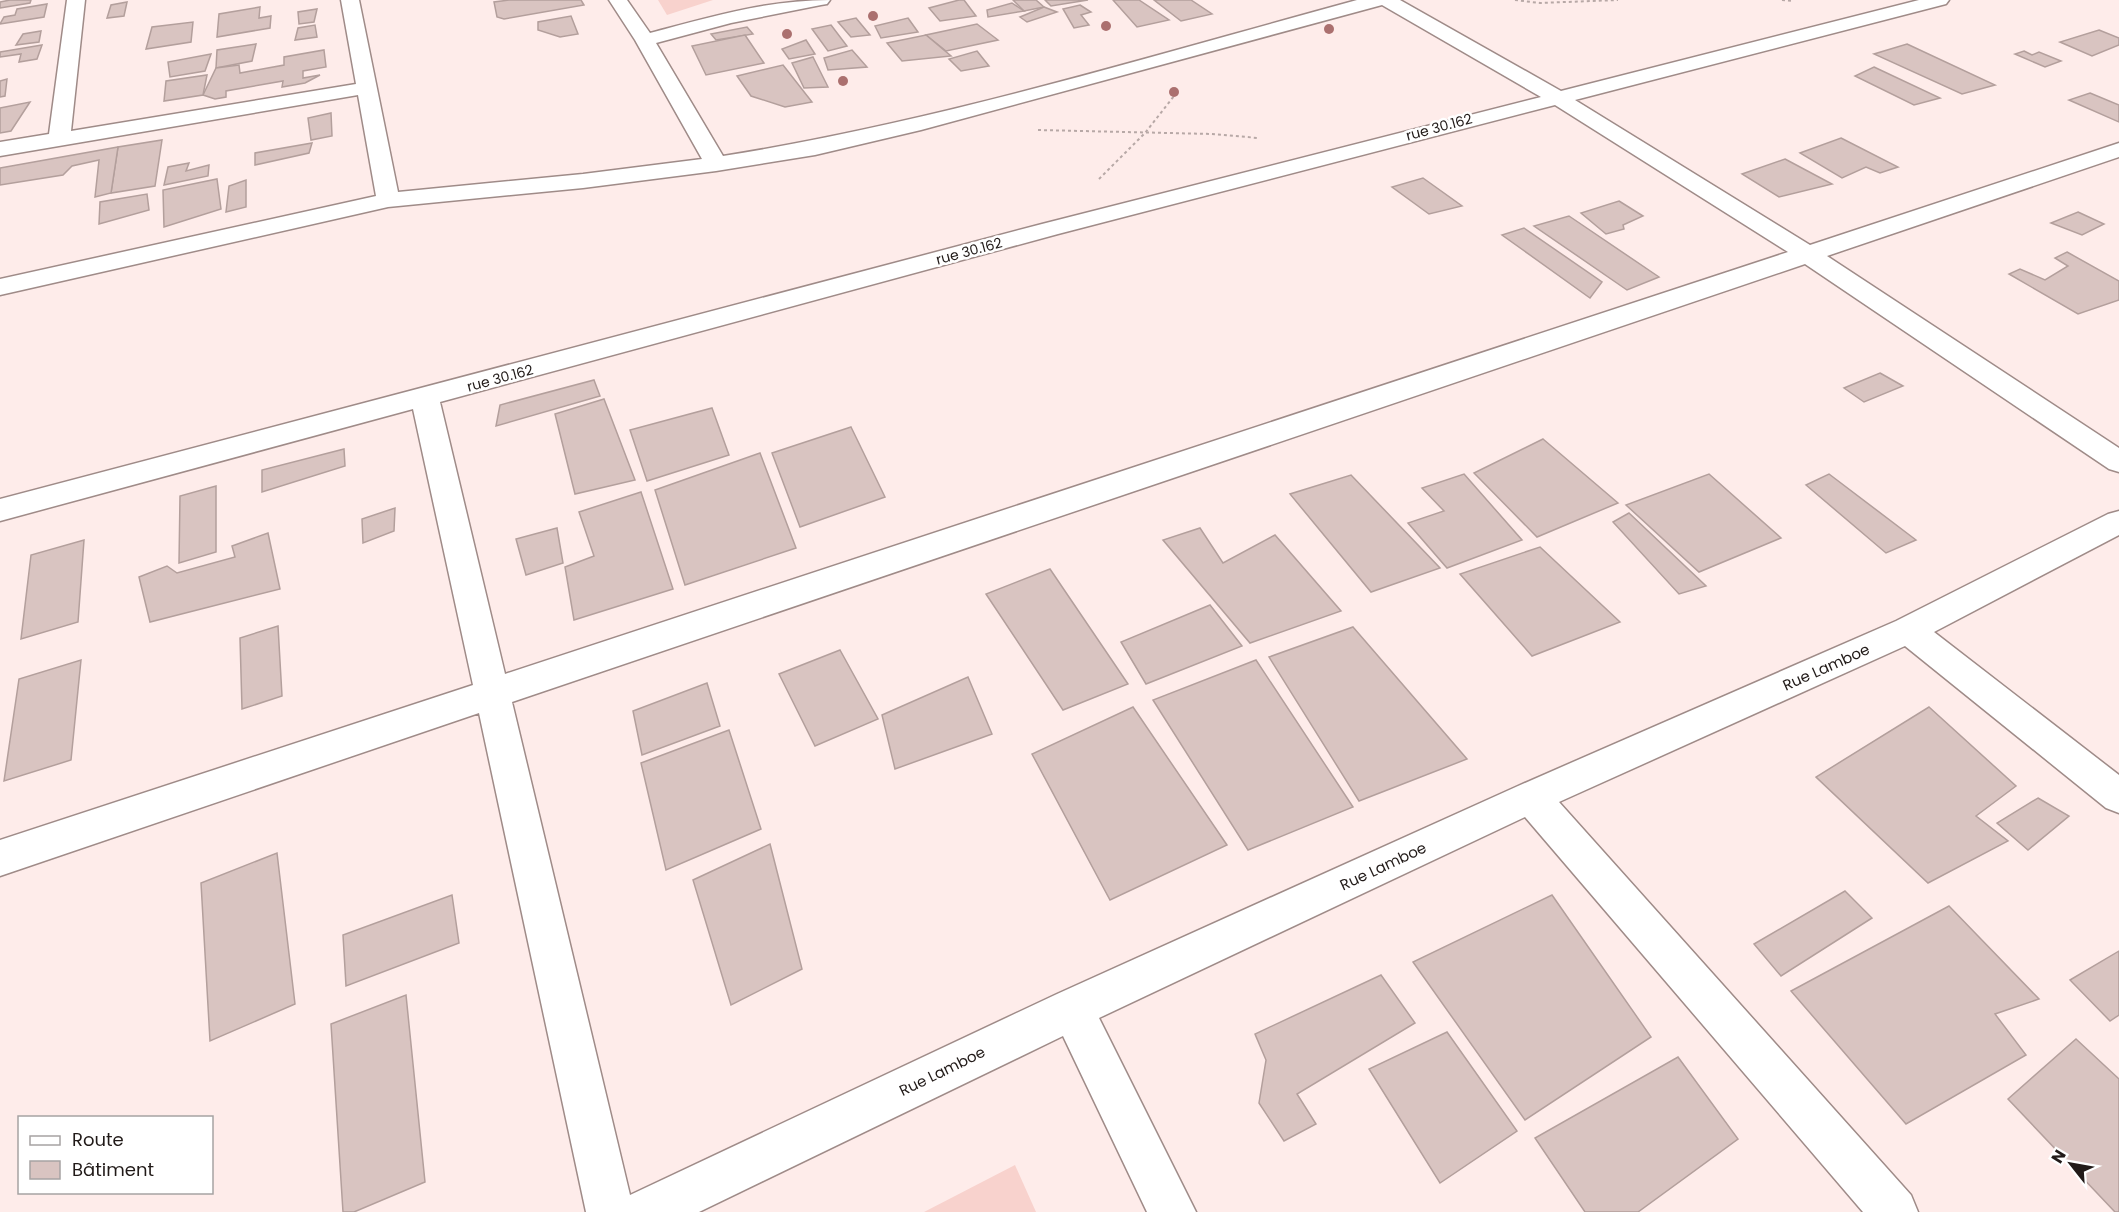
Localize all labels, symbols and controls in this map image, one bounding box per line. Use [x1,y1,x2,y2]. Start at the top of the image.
street label: rue 30.162 [1404,109,1474,145]
street label: rue 30.162 [934,233,1004,269]
street label: rue 30.162 [465,360,535,396]
street label: Rue Lamboe [1779,638,1873,696]
street label: Rue Lamboe [1336,837,1430,895]
street label: Rue Lamboe [896,1041,988,1101]
legend [18,1116,213,1194]
text: Route [72,1127,124,1152]
north arrow [2041,1134,2101,1194]
text: N [2046,1145,2072,1168]
text: Bâtiment [72,1157,154,1182]

